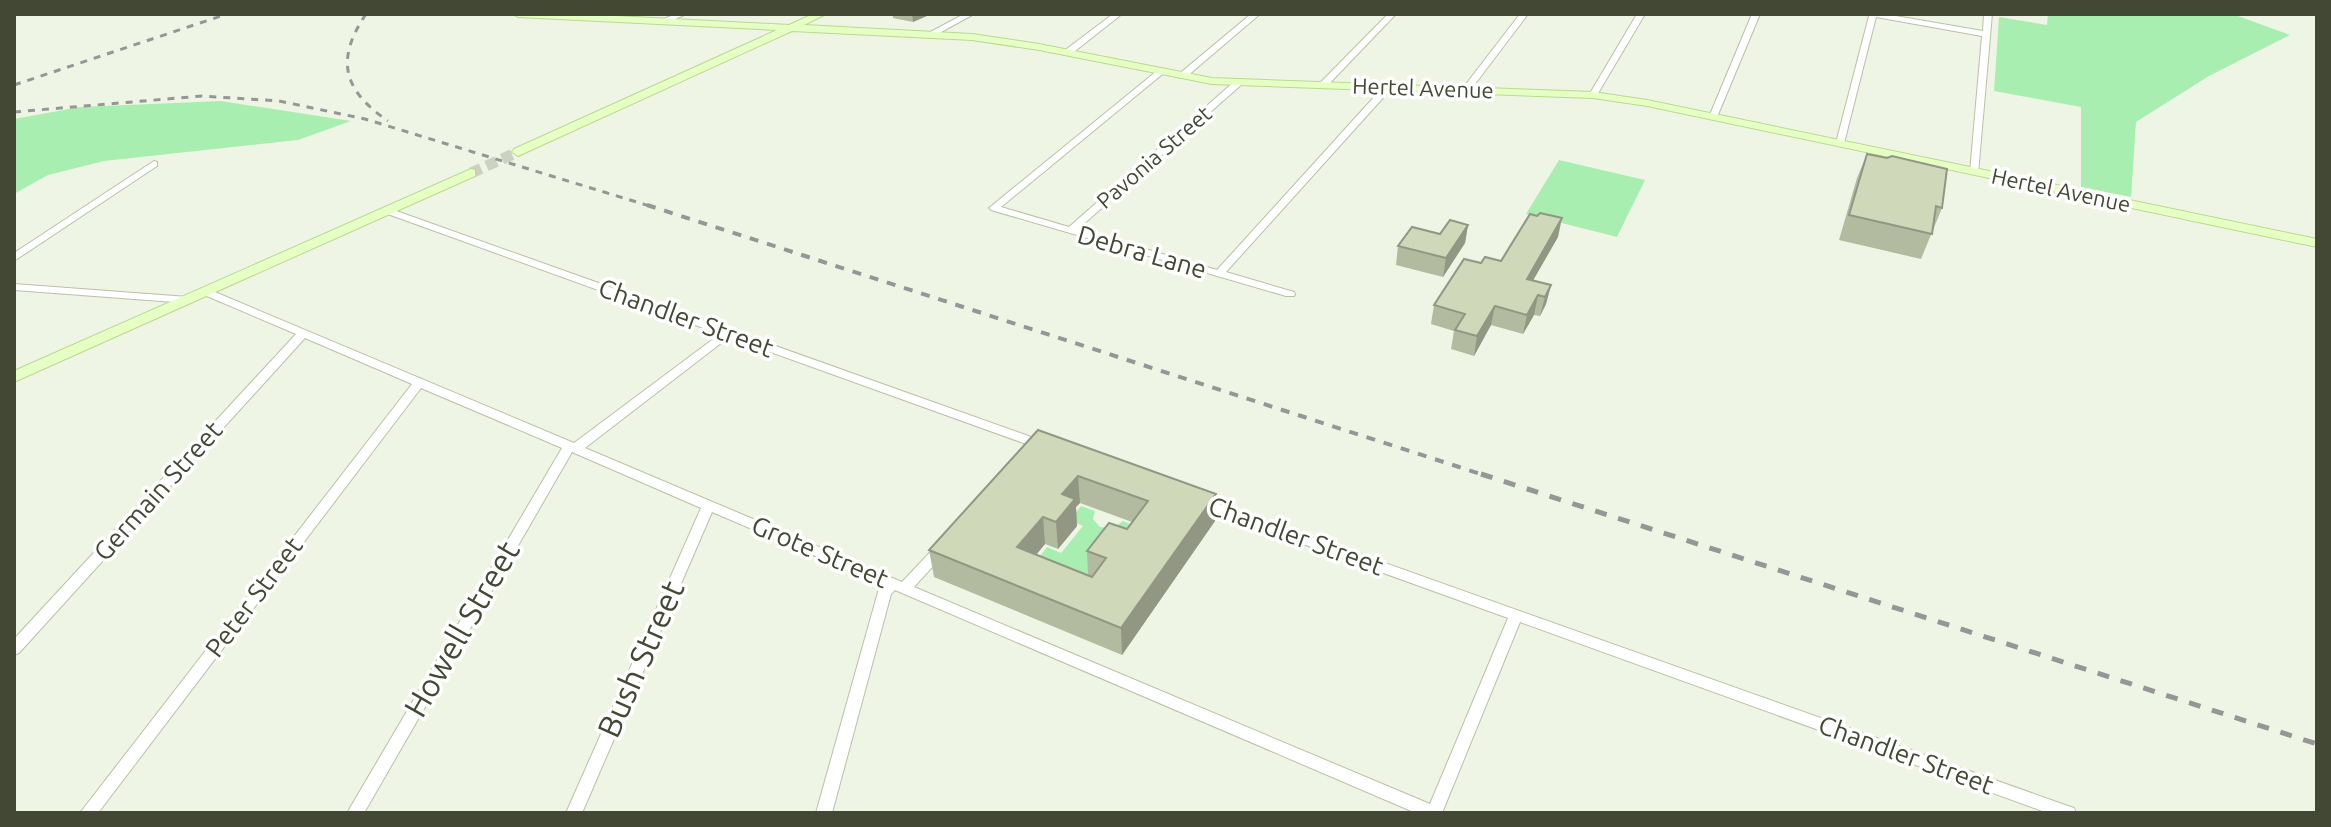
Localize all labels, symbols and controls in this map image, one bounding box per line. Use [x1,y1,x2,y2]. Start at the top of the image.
street label: Hertel Avenue [1352,73,1494,102]
street label: Pavonia Street [1091,100,1216,213]
street label: Hertel Avenue [1989,163,2133,216]
street label: Debra Lane [1074,219,1210,284]
street label: Chandler Street [595,272,777,363]
street label: Germain Street [88,415,228,566]
street label: Chandler Street [1205,490,1387,581]
street label: Grote Street [748,510,893,593]
street label: Peter Street [199,531,308,662]
street label: Howell Street [396,534,526,723]
street label: Bush Street [590,574,691,742]
street label: Chandler Street [1815,709,1997,800]

